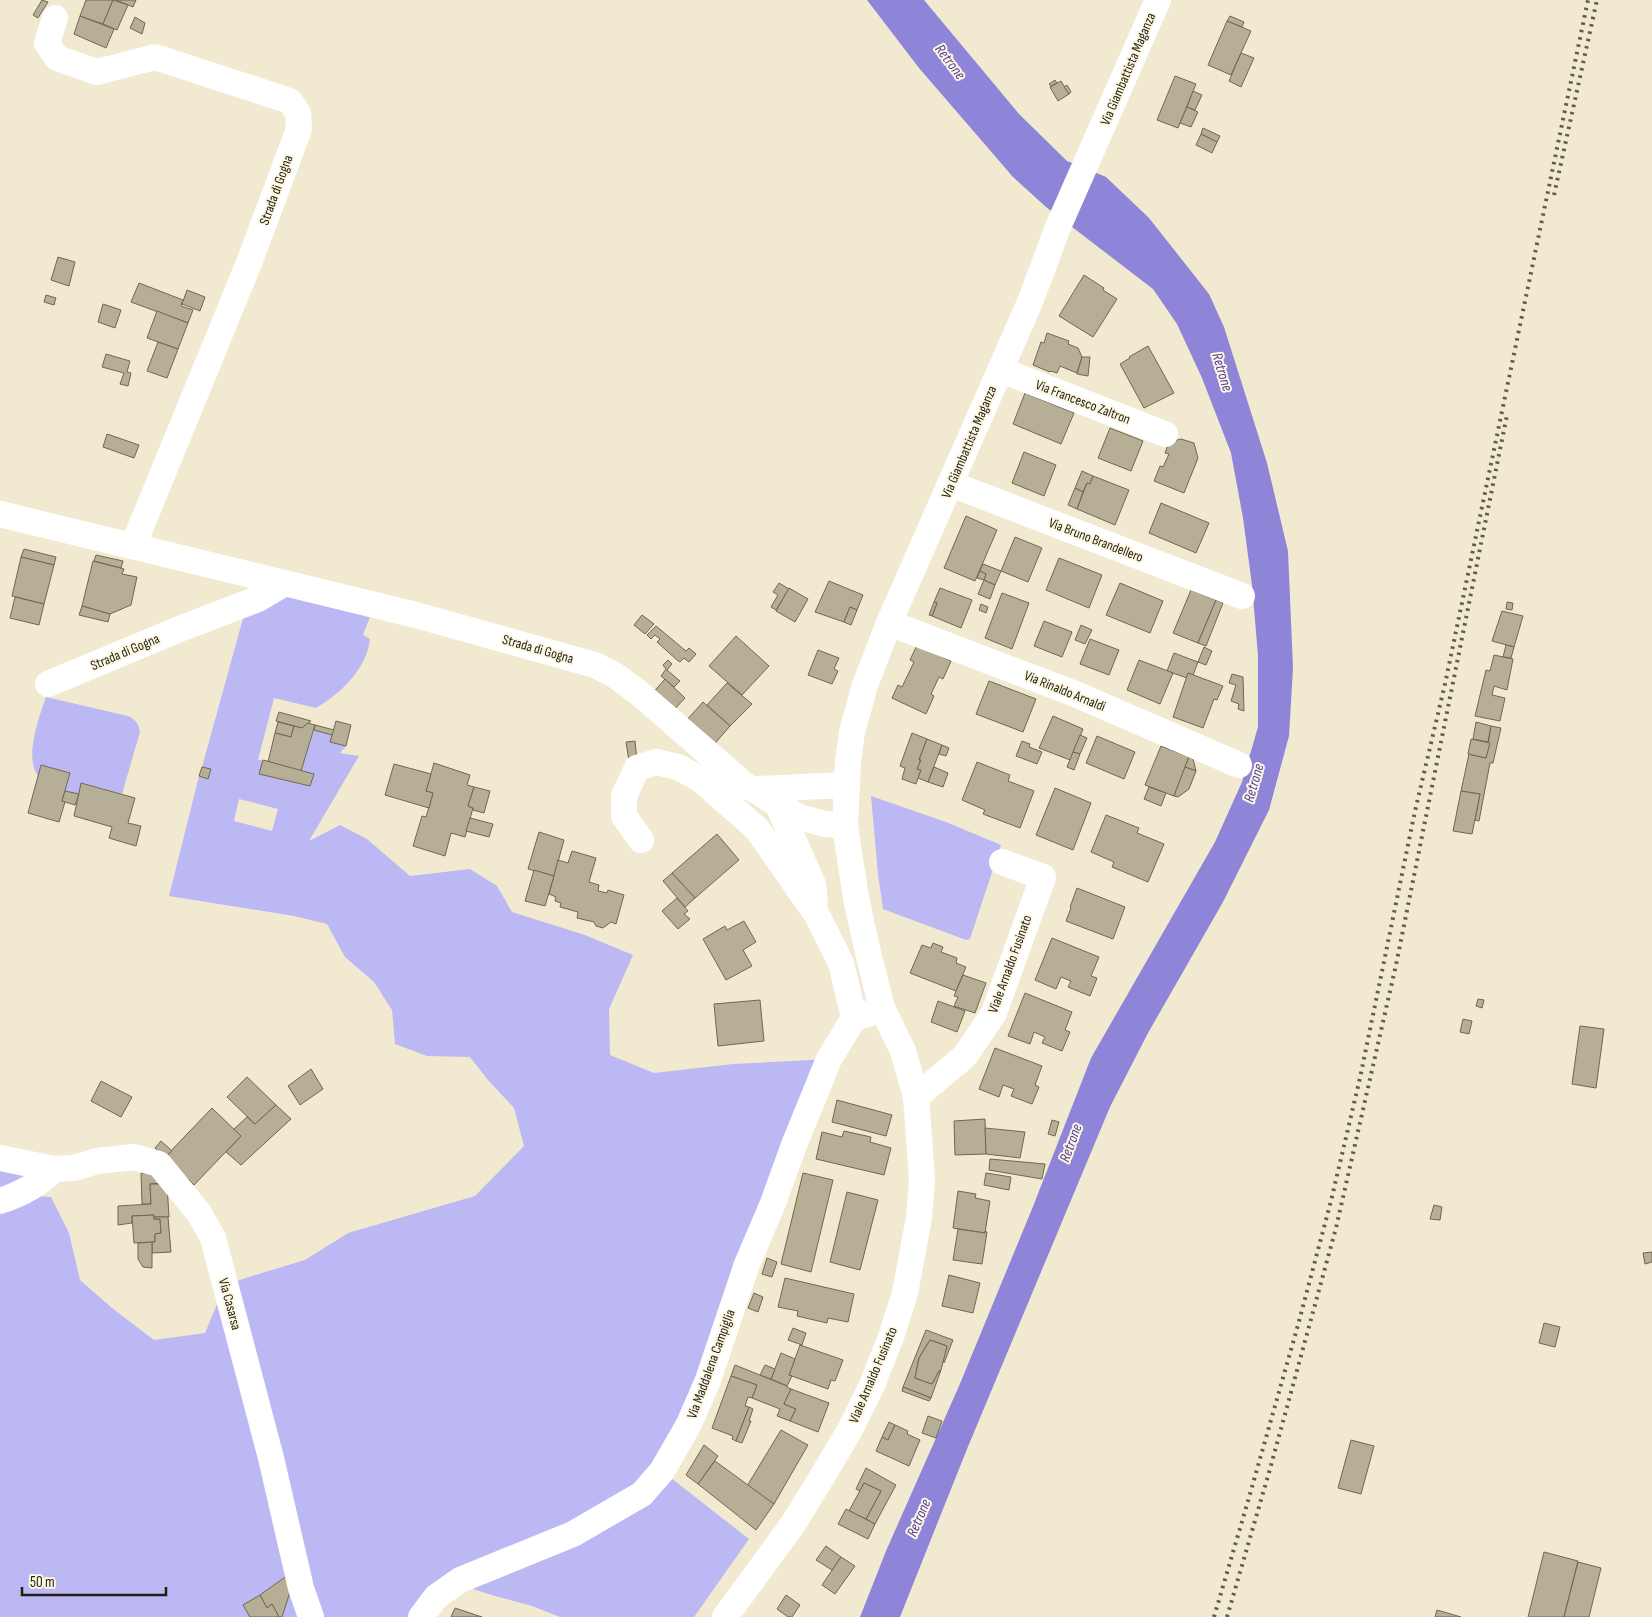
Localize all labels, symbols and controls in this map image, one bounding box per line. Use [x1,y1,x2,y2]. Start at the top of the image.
street label: Via Giambattista Maganza [1097,10,1159,128]
water label: Retrone [931,41,969,83]
street label: Strada di Gogna [255,153,297,227]
water label: Retrone [1207,350,1237,394]
street label: Via Francesco Zaltron [1033,376,1133,428]
street label: Via Giambattista Maganza [938,383,1000,501]
street label: Via Bruno Brandellero [1046,514,1146,566]
street label: Strada di Gogna [88,630,162,674]
street label: Strada di Gogna [500,631,576,667]
street label: Via Rinaldo Arnaldi [1022,667,1108,715]
water label: Retrone [1239,761,1269,804]
street label: Viale Arnaldo Fusinato [984,913,1036,1015]
water label: Retrone [1055,1121,1087,1165]
street label: Via Casarsa [215,1276,245,1332]
street label: Via Maddalena Campiglia [683,1307,739,1421]
street label: Viale Arnaldo Fusinato [845,1324,901,1426]
water label: Retrone [903,1496,935,1540]
scale bar [22,1564,166,1596]
text: 50 m [30,1573,55,1592]

